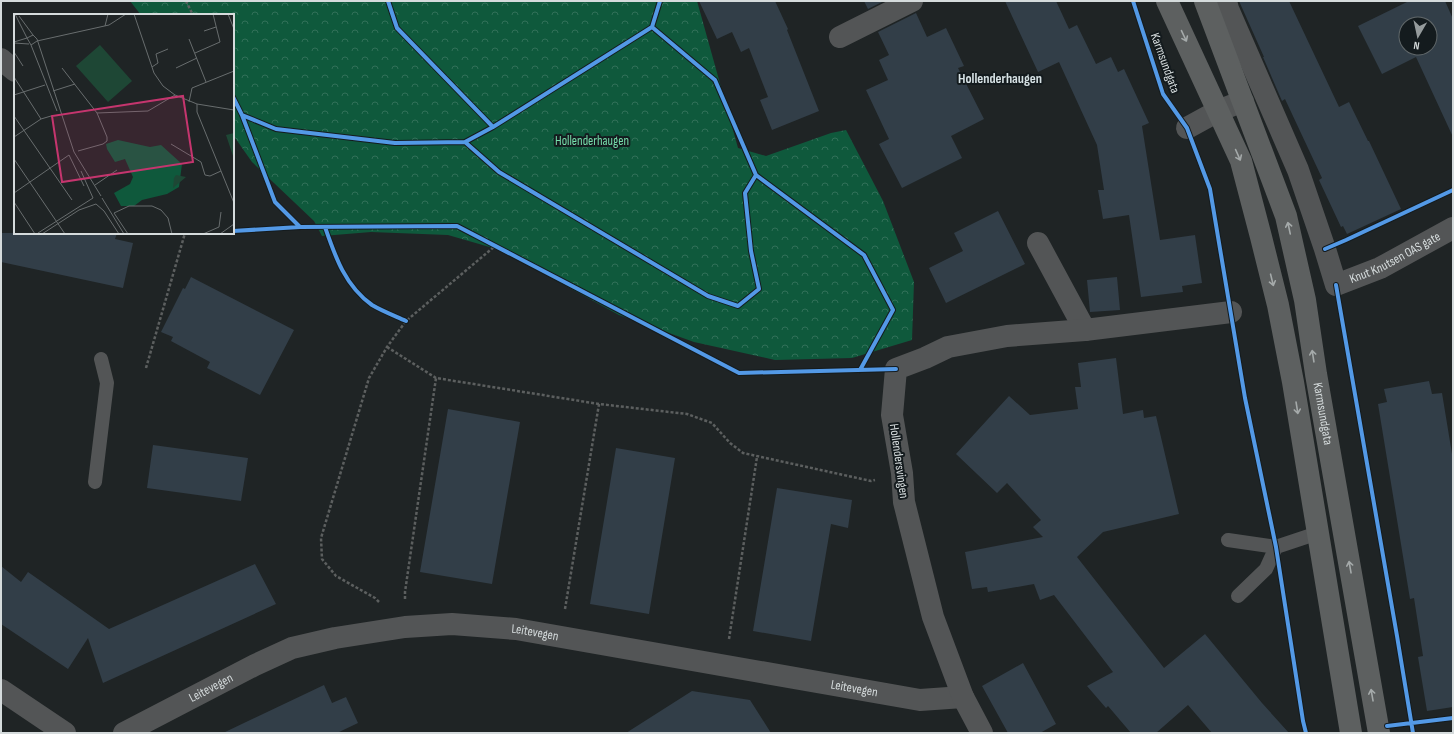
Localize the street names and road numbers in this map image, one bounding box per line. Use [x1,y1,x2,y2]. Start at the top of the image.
street label: Karmsundgata [1147,31,1183,95]
street label: Knut Knutsen OAS gate [1347,228,1443,287]
street label: Karmsundgata [1310,381,1336,446]
street label: Hollendersvingen [886,423,912,499]
street label: Leitevegen [511,621,560,644]
street label: Leitevegen [186,670,236,706]
street label: Leitevegen [829,676,879,700]

